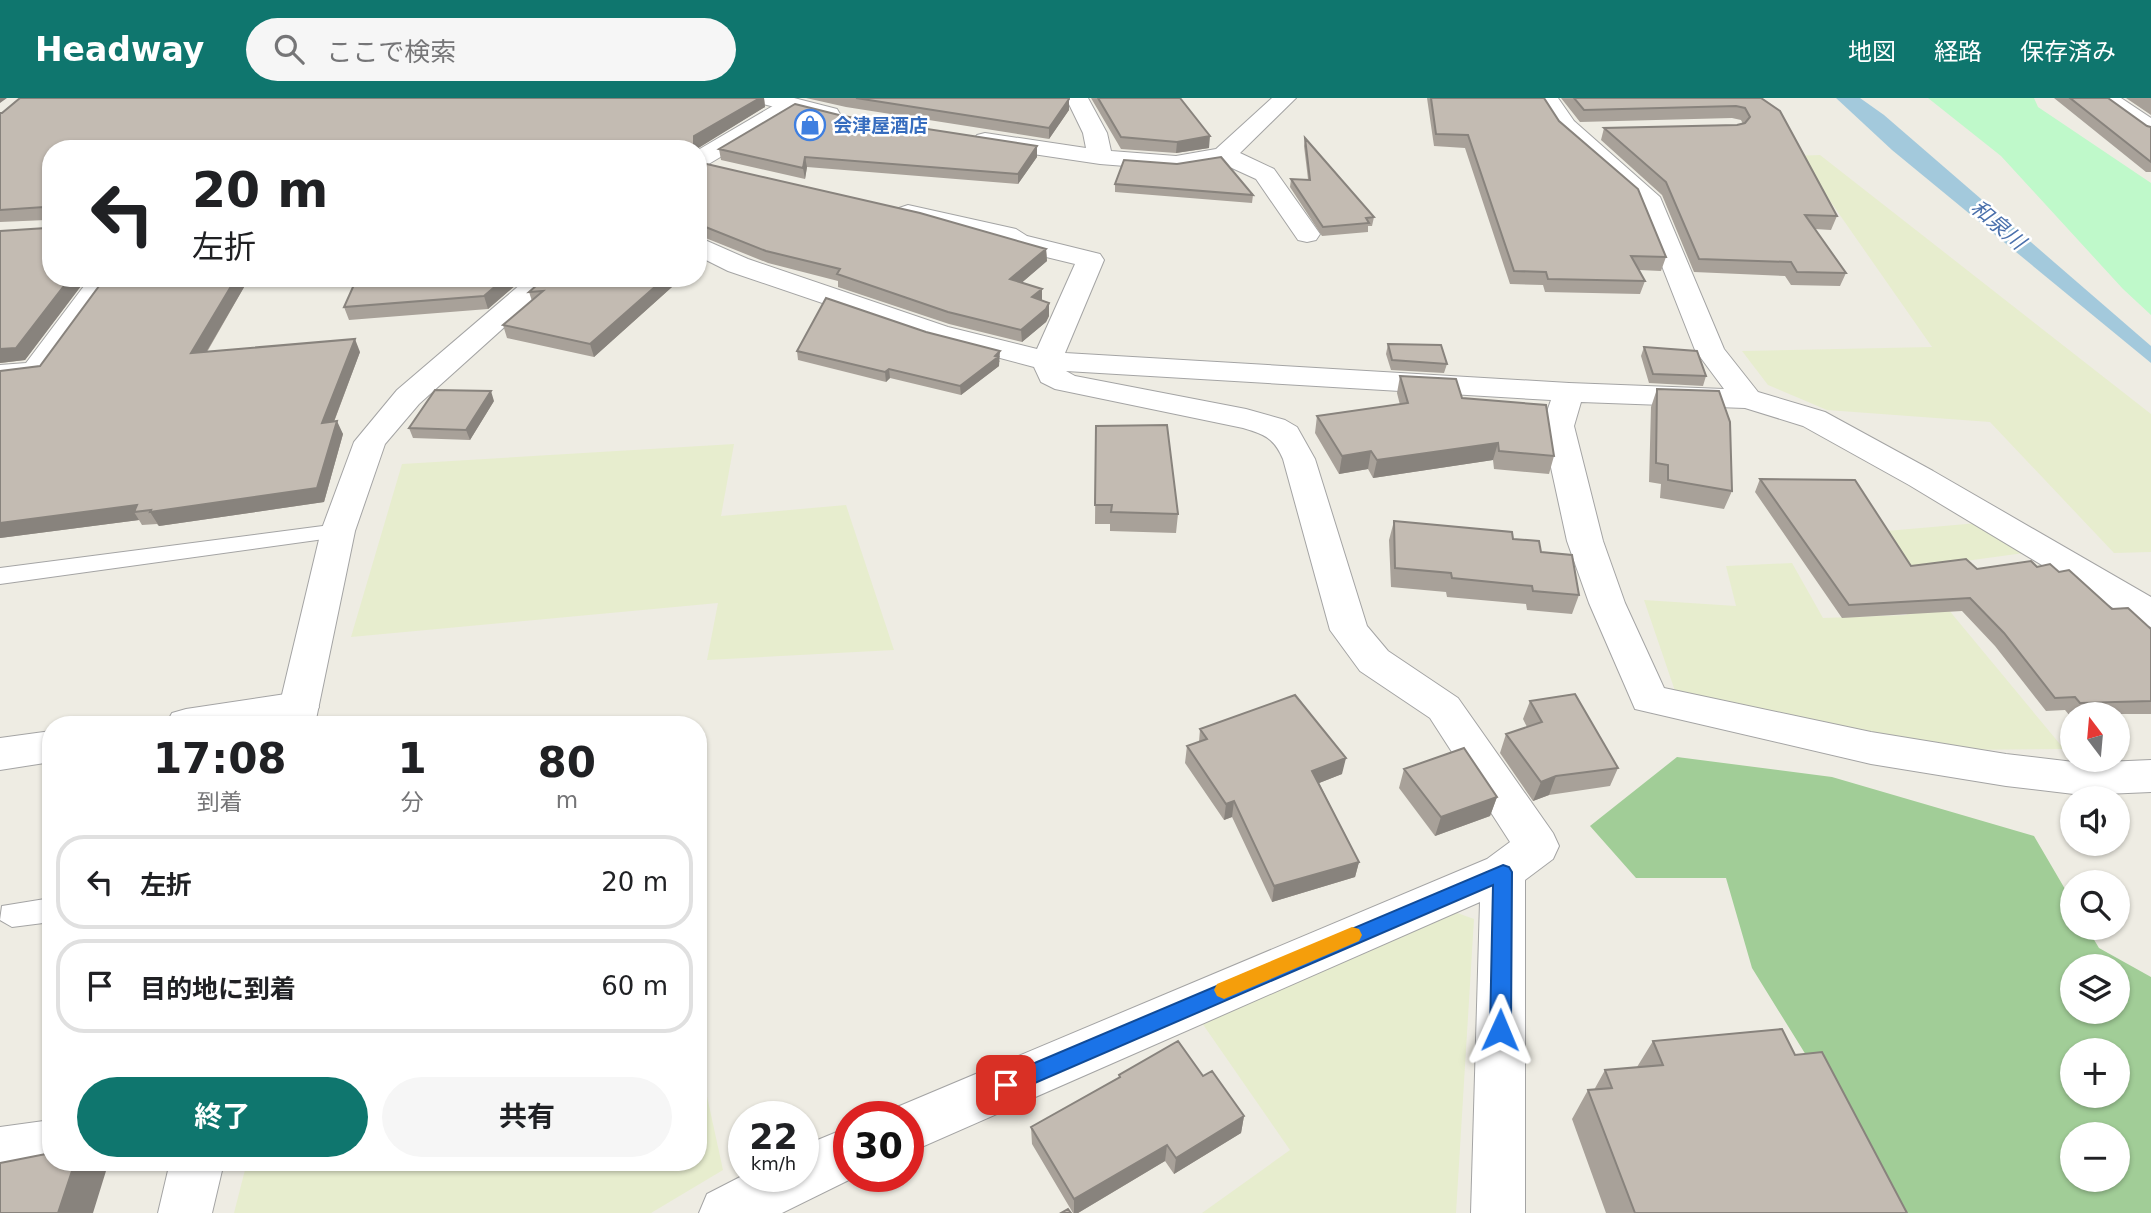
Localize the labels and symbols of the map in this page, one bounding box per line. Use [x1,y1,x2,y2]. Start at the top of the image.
shop icon: 会津屋酒店 [793,108,827,142]
place label: 会津屋酒店 [833,114,928,136]
water label: 和泉川 [1966,196,2031,256]
north arrow [2060,702,2130,772]
position arrow [1463,993,1537,1067]
pin [976,1055,1036,1115]
speed limit sign: 30 [833,1101,924,1192]

